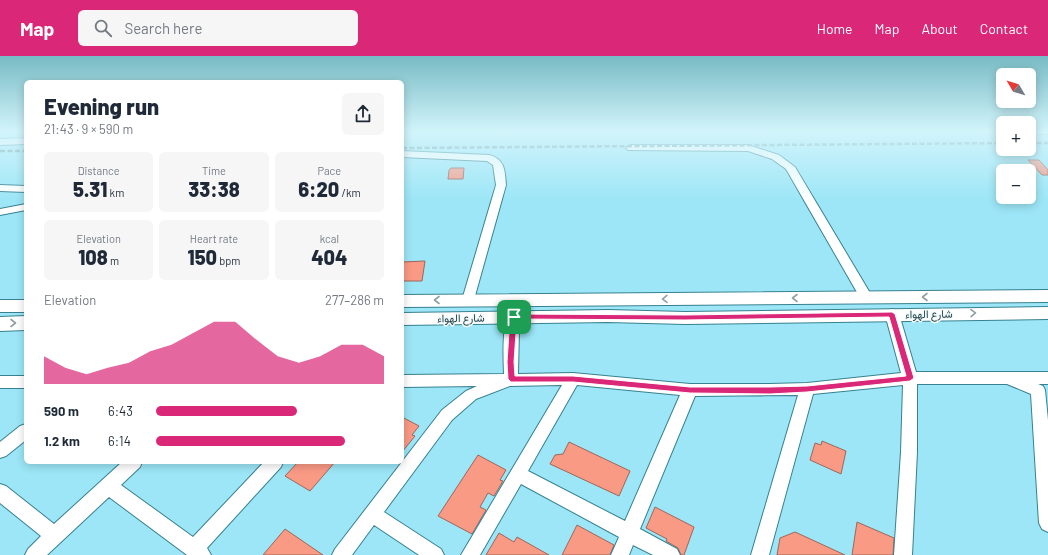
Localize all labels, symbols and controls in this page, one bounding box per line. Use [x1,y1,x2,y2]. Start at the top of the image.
search box [78,10,358,46]
text: Map [20,17,54,40]
icon: search [92,17,114,39]
text: Search here [124,19,202,37]
text: Home [817,20,853,37]
text: Map [875,20,899,37]
text: About [921,20,958,37]
text: Contact [980,20,1028,37]
north arrow [996,68,1036,108]
map controls [996,68,1036,204]
text: Evening run [44,93,159,119]
button: share [342,93,384,135]
button: + [996,116,1036,156]
text: 21:43 · 9 × 590 m [44,121,133,137]
text: Distance [78,164,120,177]
text: Time [202,164,226,177]
text: Pace [318,164,341,177]
button: − [996,164,1036,204]
text: 5.31 [73,177,107,201]
text: 33:38 [188,177,240,201]
text: 6:20 [298,177,339,201]
text: km [107,186,124,199]
text: /km [339,186,361,199]
text: Elevation [77,232,121,245]
text: Heart rate [190,232,238,245]
text: kcal [320,232,339,245]
text: 108 [78,245,108,269]
text: 150 [188,245,217,269]
text: 404 [311,245,348,269]
text: m [108,254,119,267]
text: bpm [217,254,240,267]
text: Elevation [44,292,96,308]
text: 277–286 m [325,292,384,308]
one-way arrow [922,293,928,301]
one-way arrow [792,294,798,302]
one-way arrow [662,295,668,303]
one-way arrow [434,296,440,305]
pin [497,300,531,334]
icon: arrive [503,306,525,328]
street label: شارع الهواء [905,307,953,322]
one-way arrow [970,309,976,318]
street label: شارع الهواء [437,311,485,326]
one-way arrow [10,319,16,328]
text: 590 m [44,403,79,419]
text: 6:43 [108,403,133,419]
text: 1.2 km [44,433,80,449]
text: 6:14 [108,433,131,449]

